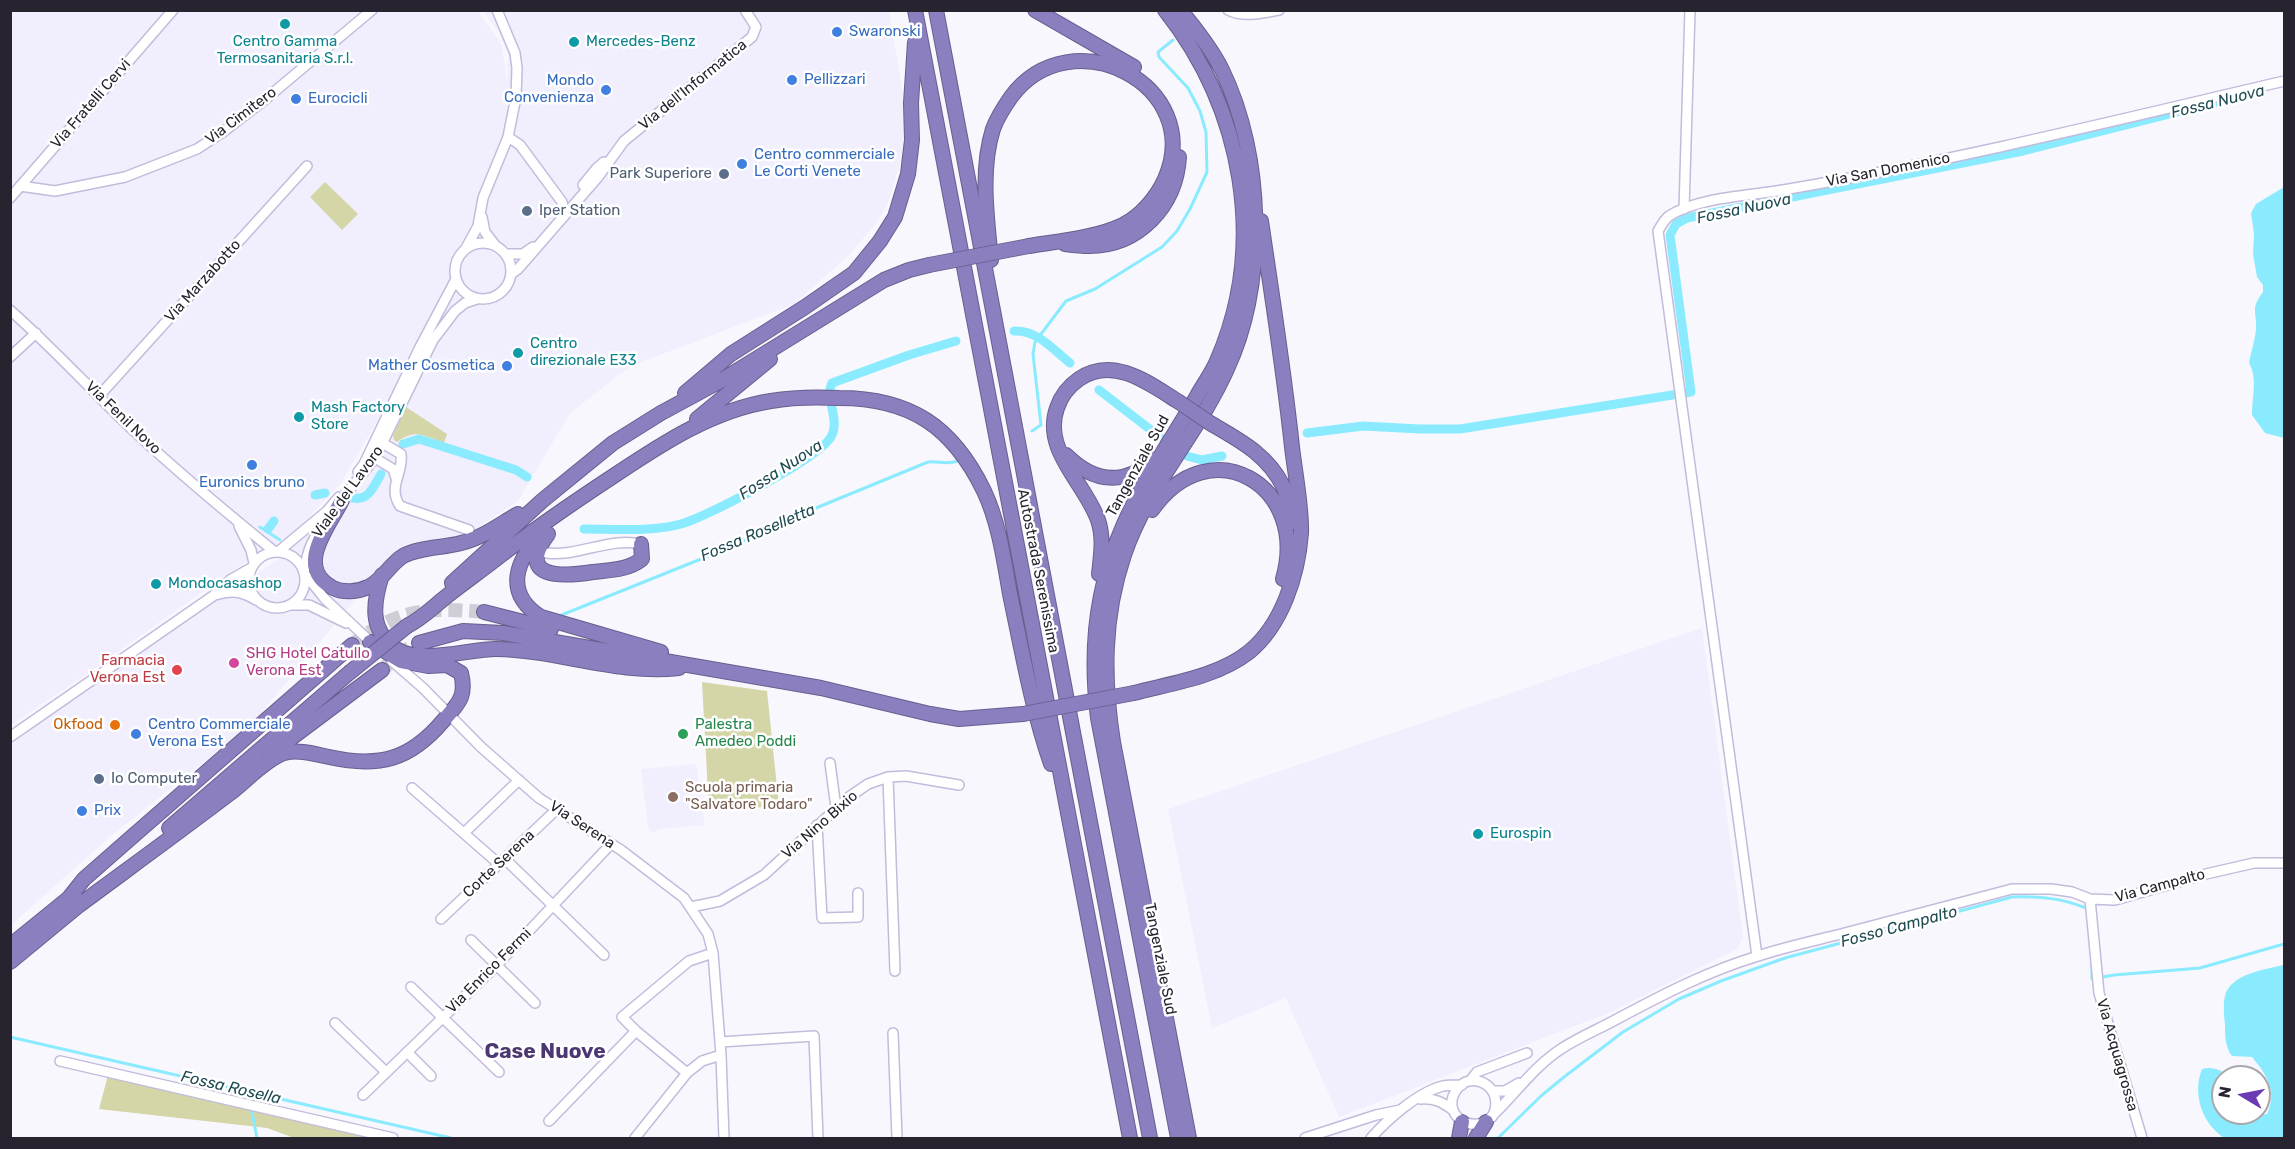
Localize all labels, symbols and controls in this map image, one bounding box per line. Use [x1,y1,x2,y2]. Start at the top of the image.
marker: Centro Gamma Termosanitaria S.r.l. [278,17,292,31]
place label: Swaronski [849,23,921,41]
marker: Swaronski [830,25,844,39]
place label: Centro Gamma Termosanitaria S.r.l. [217,33,353,68]
place label: Mercedes-Benz [586,33,696,51]
marker: Mercedes-Benz [567,35,581,49]
street label: Via dell'Informatica [635,36,751,134]
street label: Via Fratelli Cervi [47,56,135,152]
place label: Pellizzari [804,71,866,89]
place label: Mondo Convenienza [504,72,594,107]
marker: Pellizzari [785,73,799,87]
water label: Fossa Nuova [2169,81,2267,123]
street label: Via Cimitero [202,83,280,149]
marker: Mondo Convenienza [599,83,613,97]
place label: Eurocicli [308,90,368,108]
marker: Eurocicli [289,92,303,106]
place label: Centro commerciale Le Corti Venete [754,146,895,181]
street label: Via San Domenico [1824,149,1952,191]
marker: Centro commerciale Le Corti Venete [735,157,749,171]
place label: Park Superiore [610,165,712,183]
marker: Park Superiore [717,167,731,181]
water label: Fossa Nuova [1695,190,1793,228]
place label: Iper Station [539,202,620,220]
marker: Iper Station [520,204,534,218]
street label: Via Marzabotto [161,236,245,326]
place label: Centro direzionale E33 [530,335,637,370]
marker: Centro direzionale E33 [511,346,525,360]
place label: Mather Cosmetica [368,357,495,375]
marker: Mather Cosmetica [500,359,514,373]
street label: Via Fenil Novo [82,378,164,458]
place label: Mash Factory Store [311,399,405,434]
marker: Mash Factory Store [292,410,306,424]
street label: Tangenziale Sud [1103,412,1173,520]
water label: Fossa Nuova [736,436,826,504]
street label: Viale del Lavoro [309,442,387,542]
marker: Euronics bruno [245,458,259,472]
place label: Euronics bruno [199,474,305,492]
street label: Autostrada Serenissima [1013,487,1063,655]
water label: Fossa Roselletta [698,500,818,566]
place label: Mondocasashop [168,575,282,593]
marker: Mondocasashop [149,577,163,591]
place label: SHG Hotel Catullo Verona Est [246,645,370,680]
place label: Farmacia Verona Est [90,652,165,687]
marker: SHG Hotel Catullo Verona Est [227,656,241,670]
marker: Farmacia Verona Est [170,663,184,677]
place label: Okfood [53,716,103,734]
place label: Centro Commerciale Verona Est [148,716,291,751]
place label: Palestra Amedeo Poddi [695,716,796,751]
marker: Okfood [108,718,122,732]
marker: Centro Commerciale Verona Est [129,727,143,741]
marker: Palestra Amedeo Poddi [676,727,690,741]
place label: Io Computer [111,770,197,788]
marker: Io Computer [92,772,106,786]
place label: Scuola primaria "Salvatore Todaro" [685,779,813,814]
street label: Via Nino Bixio [778,787,862,863]
marker: Scuola primaria "Salvatore Todaro" [666,790,680,804]
street label: Via Serena [546,797,618,853]
place label: Prix [94,802,121,820]
marker: Prix [75,804,89,818]
place label: Eurospin [1490,825,1552,843]
street label: Corte Serena [459,826,539,902]
marker: Eurospin [1471,827,1485,841]
street label: Via Campalto [2113,865,2207,907]
street label: Tangenziale Sud [1140,901,1180,1017]
water label: Fosso Campalto [1838,902,1960,952]
street label: Via Enrico Fermi [443,925,535,1017]
street label: Via Acquagrossa [2092,997,2142,1113]
district label: Case Nuove [484,1039,606,1065]
north arrow [2211,1065,2271,1125]
water label: Fossa Rosella [179,1067,283,1109]
text: N [2214,1085,2235,1099]

